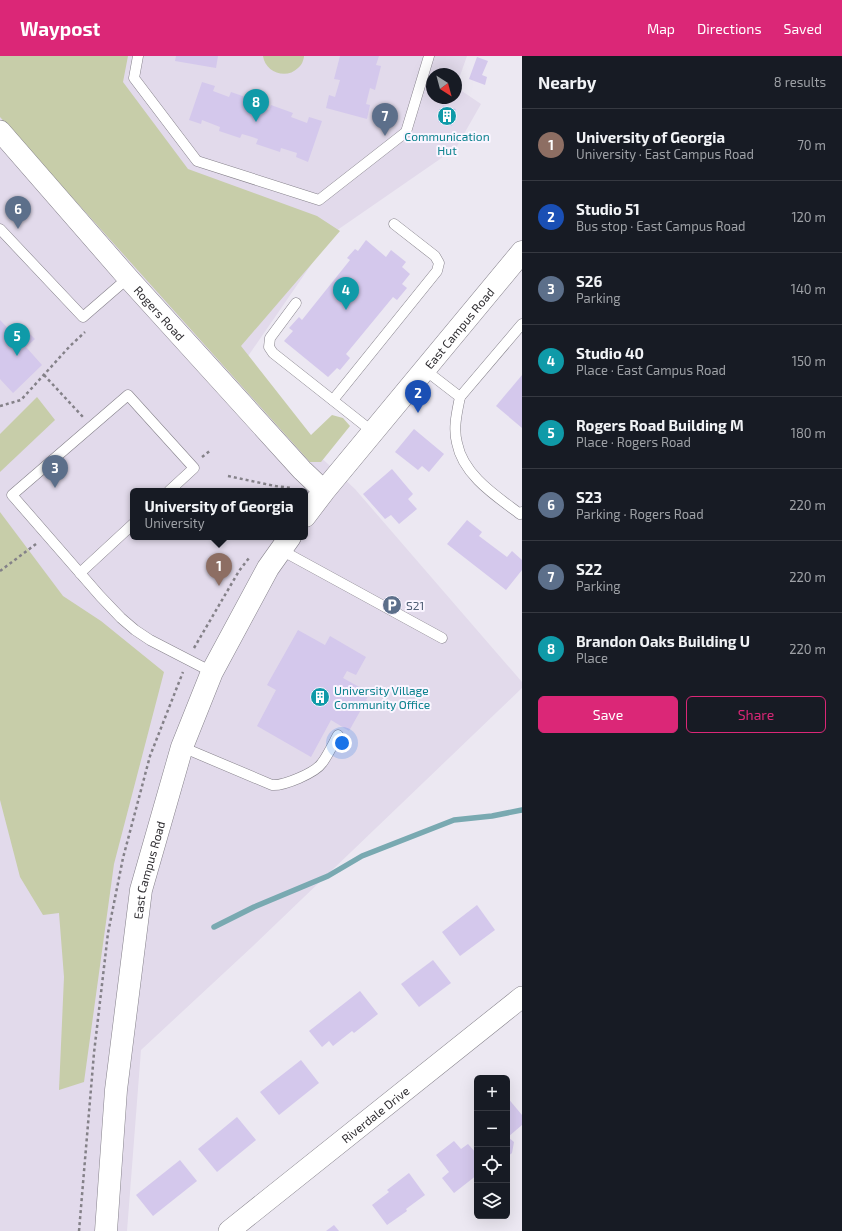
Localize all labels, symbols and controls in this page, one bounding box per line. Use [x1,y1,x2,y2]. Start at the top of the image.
text: Waypost [20,17,100,40]
text: Map [647,20,675,37]
text: Directions [697,20,762,37]
text: Saved [784,20,822,37]
north arrow [426,68,462,104]
text: Nearby [538,72,596,92]
text: 8 results [774,74,826,90]
pin: 8 [243,89,269,122]
pin: 7 [372,103,398,136]
building icon: Communication Hut [436,105,458,127]
text: University of Georgia [576,128,725,146]
place label: Communication Hut [404,129,490,157]
text: 1 [548,137,554,153]
text: 70 m [797,137,826,153]
text: University · East Campus Road [576,146,754,162]
pin: 6 [5,196,31,229]
text: Studio 51 [576,200,640,218]
text: 2 [547,209,555,225]
text: 120 m [791,209,826,225]
text: Bus stop · East Campus Road [576,218,746,234]
text: S26 [576,272,602,290]
pin: 4 [333,277,359,310]
text: 3 [547,281,555,297]
text: 140 m [791,281,826,297]
street label: Rogers Road [131,283,188,343]
street label: East Campus Road [421,285,497,371]
text: Parking [576,290,621,306]
pin: 5 [4,323,30,356]
text: Studio 40 [576,344,644,362]
text: 4 [547,353,555,369]
text: 150 m [792,353,826,369]
text: Place · East Campus Road [576,362,726,378]
pin: 2 [405,380,431,413]
text: Rogers Road Building M [576,416,744,434]
text: 5 [547,425,555,441]
text: 180 m [791,425,826,441]
text: Place · Rogers Road [576,434,691,450]
pin: 3 [42,455,68,488]
popup [130,488,308,540]
text: S23 [576,488,602,506]
text: University of Georgia [145,497,293,515]
text: 6 [547,497,555,513]
text: 220 m [789,497,826,513]
text: Parking · Rogers Road [576,506,704,522]
text: University [145,515,205,531]
pin: 1 [206,553,232,586]
text: S22 [576,560,602,578]
text: 7 [548,569,554,585]
text: 220 m [789,569,826,585]
text: Parking [576,578,621,594]
parking icon: S21 [381,594,403,616]
place label: S21 [406,598,424,612]
text: Brandon Oaks Building U [576,632,750,650]
text: 8 [547,641,555,657]
text: 220 m [789,641,826,657]
text: Place [576,650,608,666]
place label: University Village Community Office [334,683,430,711]
building icon: University Village Community Office [309,686,331,708]
button: Save [538,696,678,733]
button: Share [686,696,826,733]
your location [332,733,352,753]
street label: East Campus Road [130,819,167,920]
map controls [474,1075,510,1219]
button: + [474,1075,510,1111]
street label: Riverdale Drive [338,1083,412,1146]
button: − [474,1111,510,1147]
button: locate [474,1147,510,1183]
button: layers [474,1183,510,1219]

